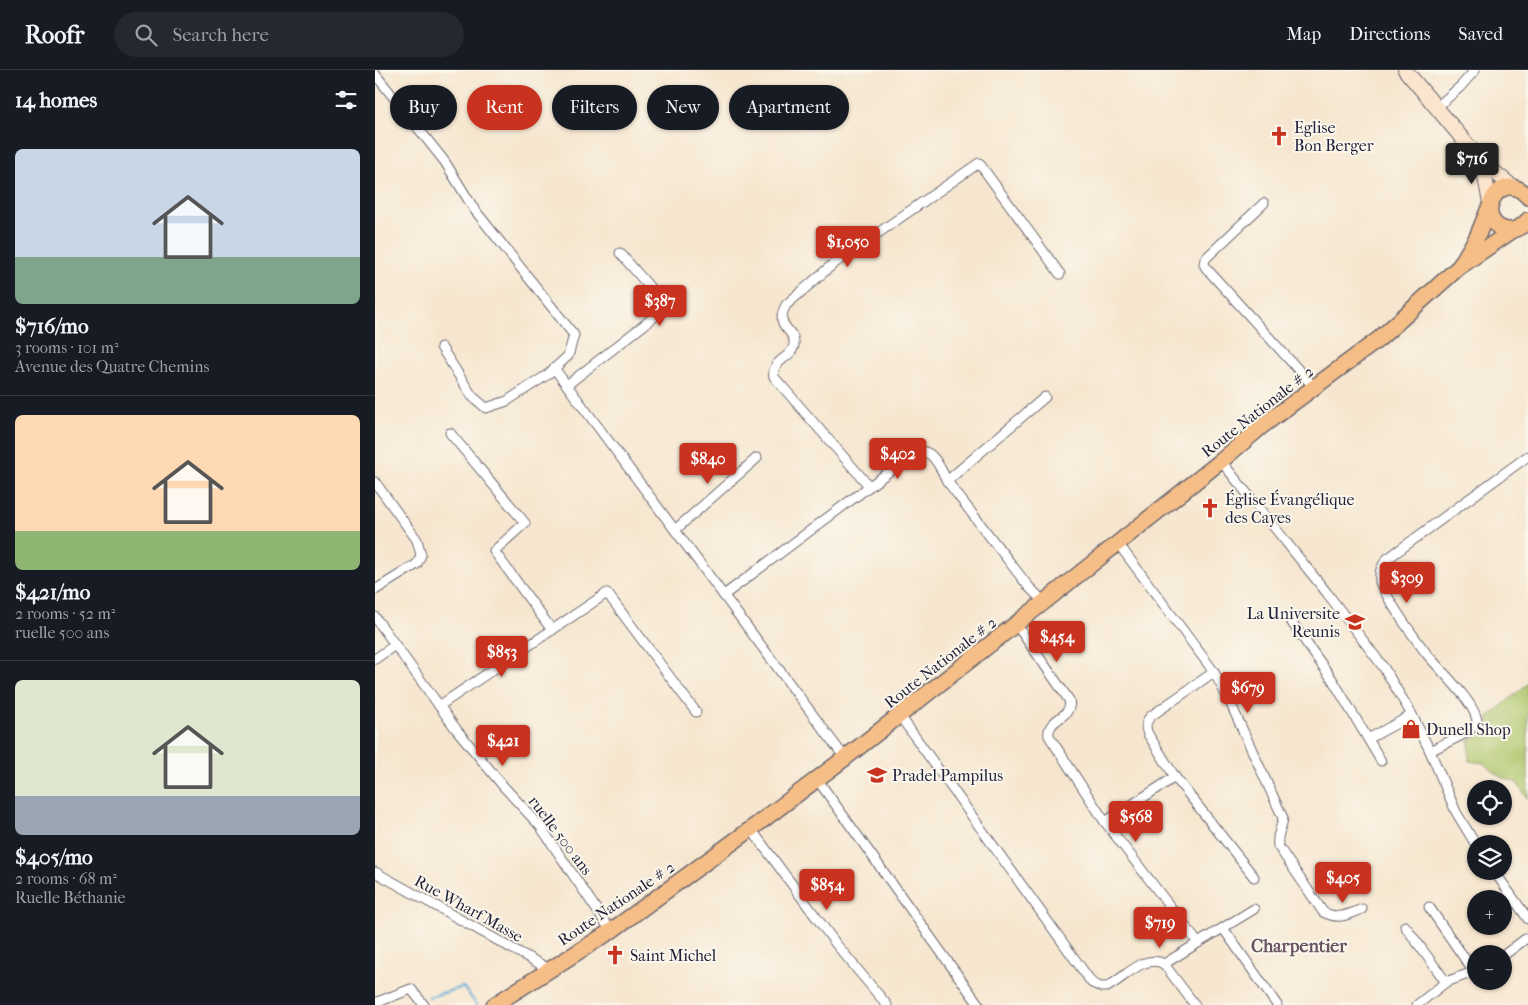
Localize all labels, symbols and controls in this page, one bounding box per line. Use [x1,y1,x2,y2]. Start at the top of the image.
search box [114,12,464,57]
text: Roofr [25,21,84,49]
icon: search [132,21,160,49]
text: Search here [172,24,269,46]
text: Map [1287,24,1321,45]
text: Directions [1349,24,1430,45]
text: Saved [1458,24,1503,45]
chip: Buy [390,85,457,130]
chip: Rent [467,85,542,130]
chip: Filters [552,85,637,130]
chip: New [647,85,719,130]
chip: Apartment [729,85,849,130]
icon: filters [332,86,360,114]
text: 14 homes [15,88,97,112]
place label: Eglise Bon Berger [1294,118,1374,155]
church icon: Eglise Bon Berger [1268,125,1290,147]
pin: $716 [1442,142,1502,185]
text: $716 [1457,149,1487,168]
icon: home [143,182,233,272]
pin: $1,050 [807,226,889,268]
text: $1,050 [827,232,869,251]
pin: $387 [630,284,690,327]
text: $387 [644,291,676,310]
text: $716/mo [15,314,89,338]
text: 3 rooms · 101 m² [15,338,118,357]
text: Avenue des Quatre Chemins [15,357,209,376]
street label: Route Nationale # 2 [1197,362,1317,461]
pin: $402 [868,438,928,480]
pin: $840 [678,442,738,485]
text: $402 [880,444,916,463]
icon: home [143,447,233,537]
text: $840 [690,449,726,468]
place label: Église Évangélique des Cayes [1225,489,1354,527]
church icon: Église Évangélique des Cayes [1199,497,1221,519]
pin: $309 [1377,562,1437,604]
text: $309 [1391,568,1423,587]
text: $421/mo [15,580,90,604]
text: 2 rooms · 52 m² [15,604,115,623]
place label: La Universite Reunis [1247,604,1340,641]
school or university icon: La Universite Reunis [1344,611,1366,633]
street label: Route Nationale # 2 [880,613,1000,712]
pin: $454 [1027,620,1087,663]
text: ruelle 500 ans [15,623,109,642]
text: $454 [1040,627,1074,646]
pin: $853 [472,636,532,678]
text: $853 [487,642,517,661]
pin: $679 [1218,672,1278,714]
text: $679 [1231,678,1265,697]
icon: home [143,712,233,802]
shop icon: Dunell Shop [1400,718,1422,740]
place label: Dunell Shop [1426,720,1511,739]
pin: $421 [473,724,533,767]
text: $421 [487,731,519,750]
school or university icon: Pradel Pampilus [866,764,888,786]
place label: Pradel Pampilus [892,766,1003,785]
map controls [1467,780,1512,990]
button: locate [1467,780,1512,825]
street label: ruelle 500 ans [525,792,597,879]
pin: $568 [1106,800,1166,843]
text: $568 [1120,807,1152,826]
button: layers [1467,835,1512,880]
text: $405/mo [15,845,93,869]
street label: Route Nationale # 2 [554,857,678,950]
pin: $405 [1313,862,1373,904]
pin: $854 [797,868,857,911]
text: $405 [1326,868,1360,887]
text: 2 rooms · 68 m² [15,869,117,888]
street label: Rue Wharf Masse [411,871,526,946]
text: $854 [810,875,844,894]
text: Ruelle Béthanie [15,888,125,907]
button: + [1467,890,1512,935]
pin: $719 [1130,906,1190,949]
text: $719 [1145,913,1175,932]
district label: Charpentier [1251,936,1347,957]
church icon: Saint Michel [604,944,626,966]
button: − [1467,945,1512,990]
place label: Saint Michel [630,946,717,965]

